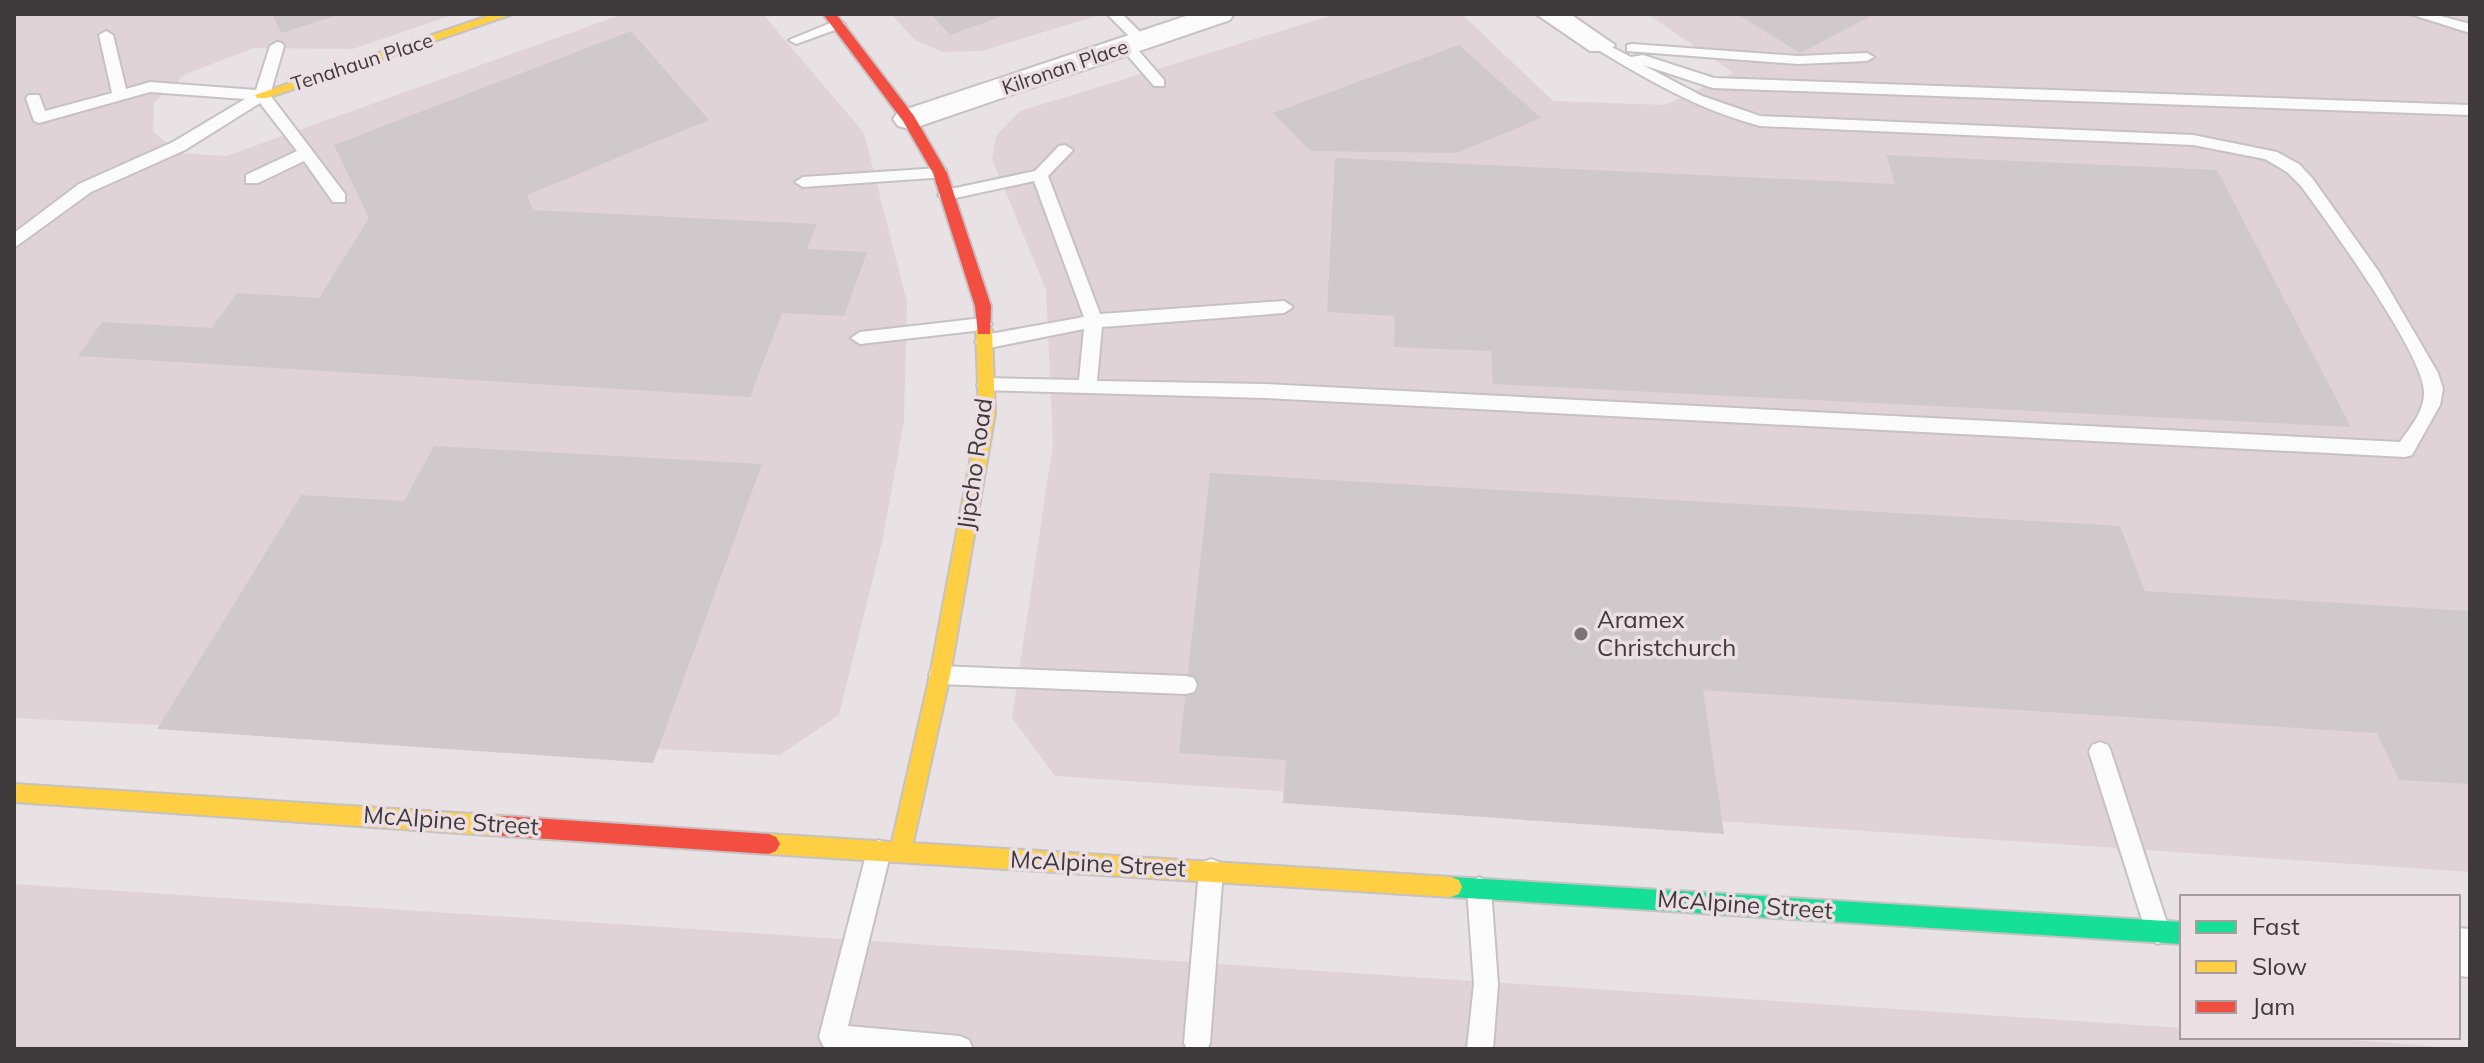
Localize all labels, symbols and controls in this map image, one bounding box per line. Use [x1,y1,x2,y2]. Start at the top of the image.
street label: Tenahaun Place [288,27,436,96]
street label: Kilronan Place [998,33,1131,100]
street label: Jipcho Road [950,396,998,532]
place label: Aramex Christchurch [1597,604,1736,662]
marker: Aramex Christchurch [1572,625,1590,643]
street label: McAlpine Street [362,799,540,841]
street label: McAlpine Street [1010,843,1187,883]
street label: McAlpine Street [1656,883,1834,925]
legend [2180,895,2460,1039]
text: Fast [2252,911,2300,941]
text: Slow [2252,951,2307,981]
text: Jam [2252,991,2295,1021]

